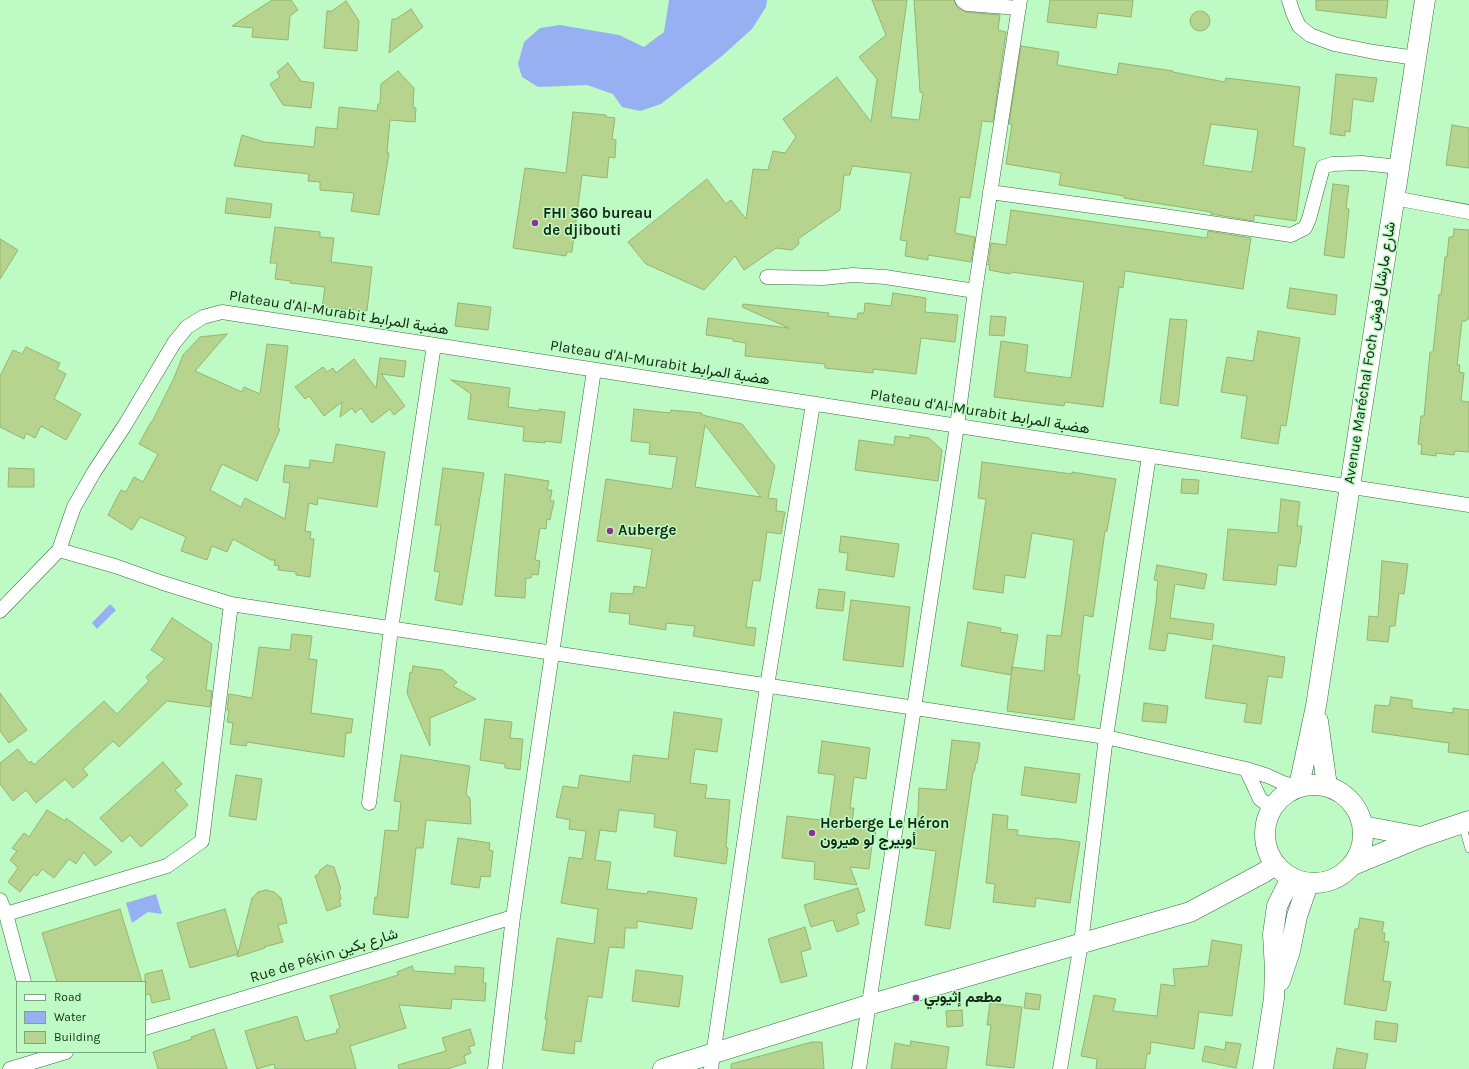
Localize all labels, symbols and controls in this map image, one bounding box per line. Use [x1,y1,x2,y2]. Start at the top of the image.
place label: FHI 360 bureau de djibouti [543,205,652,240]
marker: FHI 360 bureau de djibouti [530,218,540,228]
street label: Avenue Maréchal Foch شارع مارشال فوش [1340,220,1400,486]
street label: Plateau d'Al-Murabit هضبة المرابط [228,287,450,339]
street label: Plateau d'Al-Murabit هضبة المرابط [549,337,771,389]
street label: Plateau d'Al-Murabit هضبة المرابط [869,386,1091,438]
place label: Auberge [618,522,676,540]
marker: Auberge [605,526,615,536]
place label: Herberge Le Héron أوبيرج لو هيرون [820,815,949,850]
marker: Herberge Le Héron أوبيرج لو هيرون [807,828,817,838]
street label: Rue de Pékin شارع بكين [248,925,400,987]
legend [16,981,146,1053]
place label: مطعم إثيوبي [924,989,1002,1007]
text: Road [54,990,82,1004]
marker: مطعم إثيوبي [911,993,921,1003]
text: Water [54,1010,86,1024]
text: Building [54,1030,100,1044]

